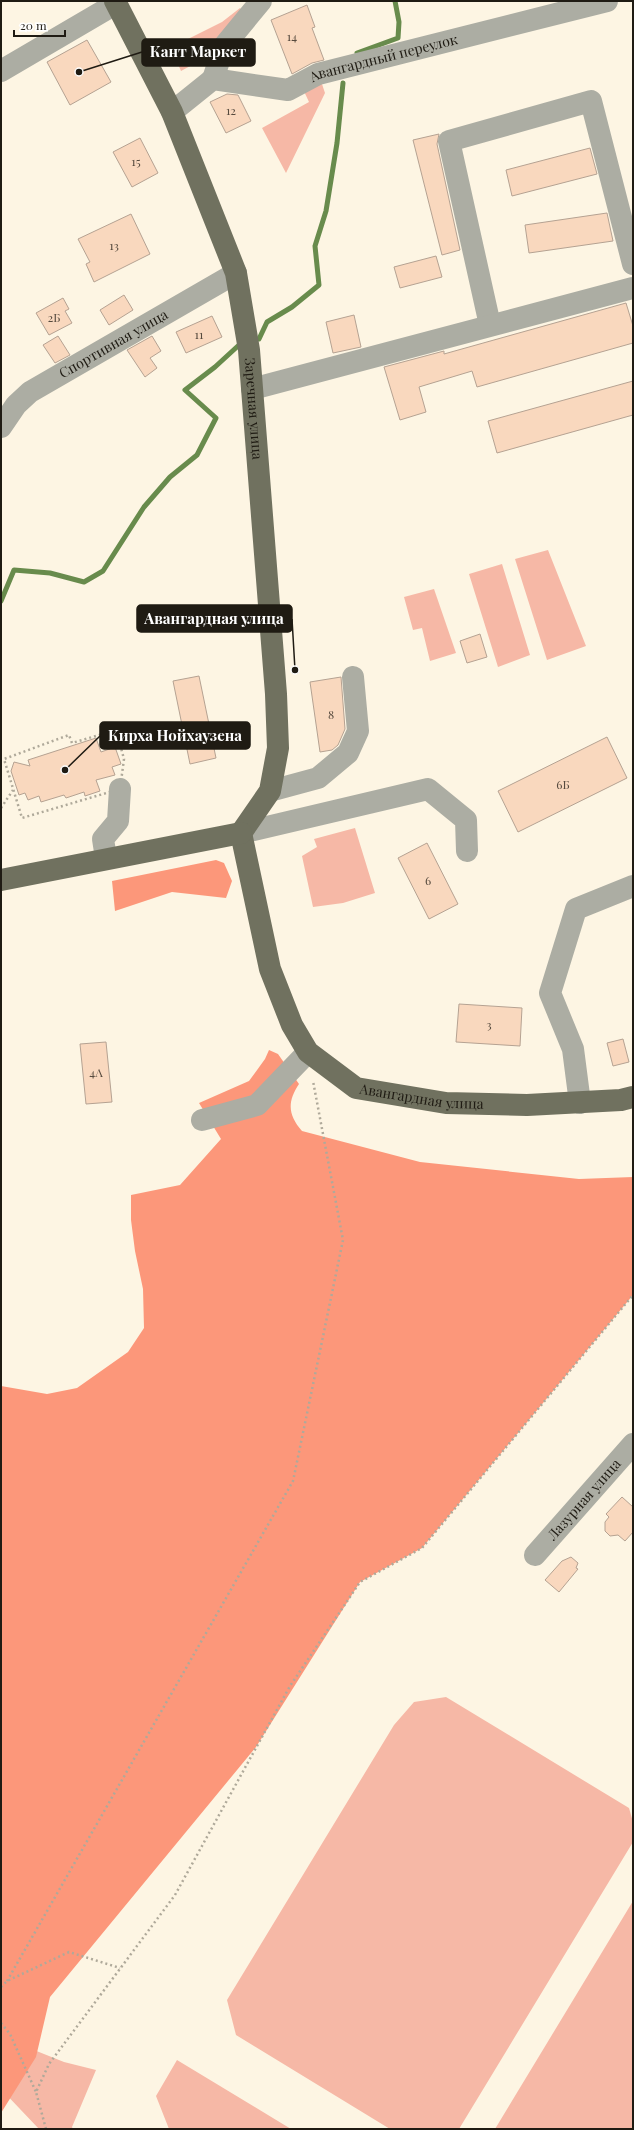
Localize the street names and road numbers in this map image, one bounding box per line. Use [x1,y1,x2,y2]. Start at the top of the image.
street label: Авангардный переулок [305,29,459,86]
street label: Спортивная улица [55,305,171,382]
street label: Заречная улица [241,357,268,460]
street label: Авангардная улица [357,1079,484,1113]
street label: Лазурная улица [542,1454,625,1545]

